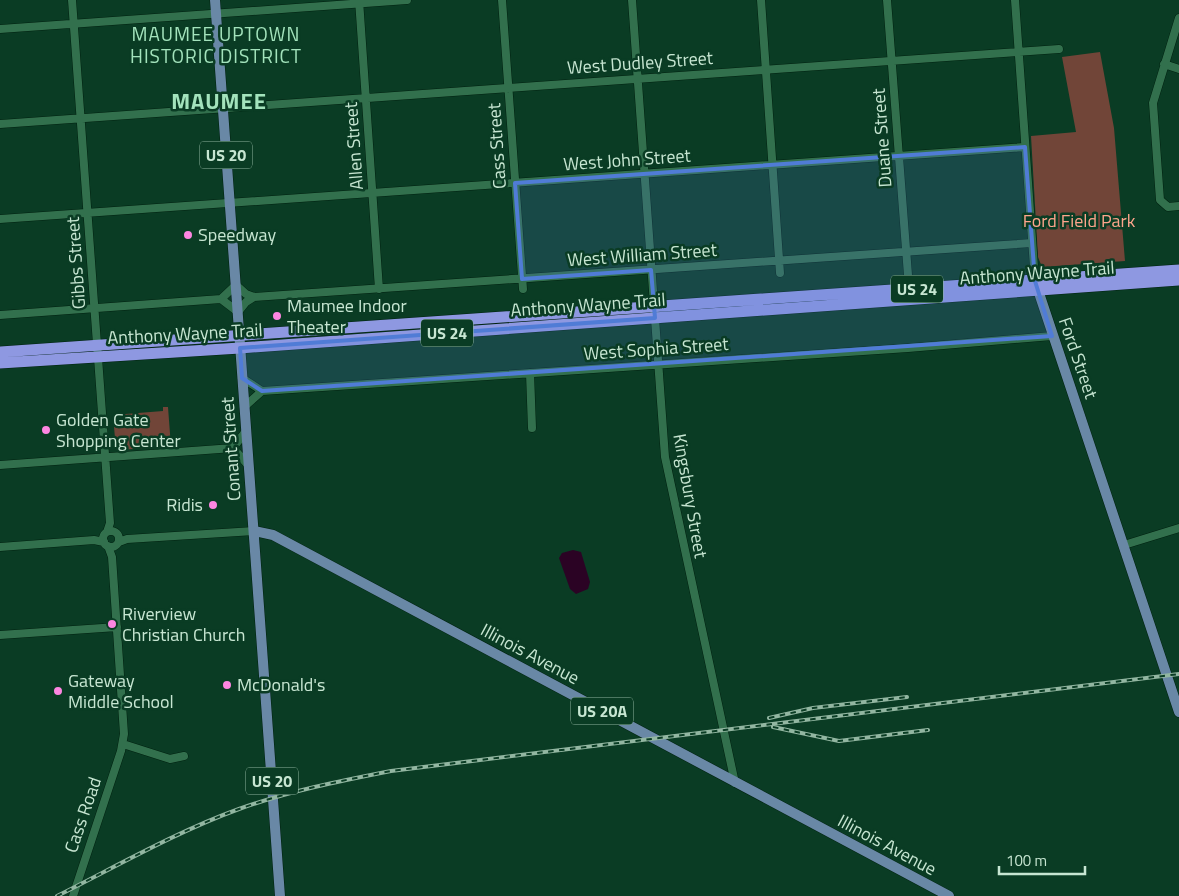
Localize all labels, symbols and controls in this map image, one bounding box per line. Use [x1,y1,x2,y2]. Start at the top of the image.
district label: MAUMEE UPTOWN HISTORIC DISTRICT [130,19,302,70]
street label: West Dudley Street [566,44,714,81]
district label: MAUMEE [171,84,267,118]
street label: Duane Street [865,87,898,189]
street label: Allen Street [337,100,370,191]
street label: Cass Street [480,102,513,190]
road number: US 20 [200,142,252,168]
street label: West John Street [562,142,692,177]
park label: Ford Field Park [1023,207,1136,234]
street label: Gibbs Street [59,215,92,310]
place label: Speedway [198,221,276,248]
marker: Speedway [182,229,194,241]
street label: West William Street [566,236,718,273]
street label: Anthony Wayne Trail [959,254,1115,291]
road number: US 24 [891,276,943,302]
street label: Anthony Wayne Trail [510,286,666,323]
place label: Maumee Indoor Theater [287,292,407,340]
marker: Maumee Indoor Theater [271,310,283,322]
street label: Ford Street [1052,313,1105,403]
street label: Anthony Wayne Trail [107,316,263,351]
road number: US 24 [421,319,473,346]
street label: West Sophia Street [583,330,730,367]
street label: Conant Street [213,395,248,502]
place label: Golden Gate Shopping Center [56,406,181,454]
marker: Golden Gate Shopping Center [40,424,52,436]
street label: Kingsbury Street [666,432,715,561]
place label: Ridis [166,491,203,518]
marker: Ridis [207,499,219,511]
place label: Riverview Christian Church [122,600,245,648]
street label: Illinois Avenue [476,616,584,691]
marker: Riverview Christian Church [106,618,118,630]
place label: Gateway Middle School [68,667,174,715]
place label: McDonald's [237,671,325,698]
marker: McDonald's [221,679,233,691]
marker: Gateway Middle School [52,685,64,697]
road number: US 20A [571,698,633,724]
road number: US 20 [246,768,298,794]
street label: Cass Road [57,773,108,856]
street label: Illinois Avenue [833,807,941,882]
scale bar [999,844,1085,876]
text: 100 m [1006,849,1047,872]

